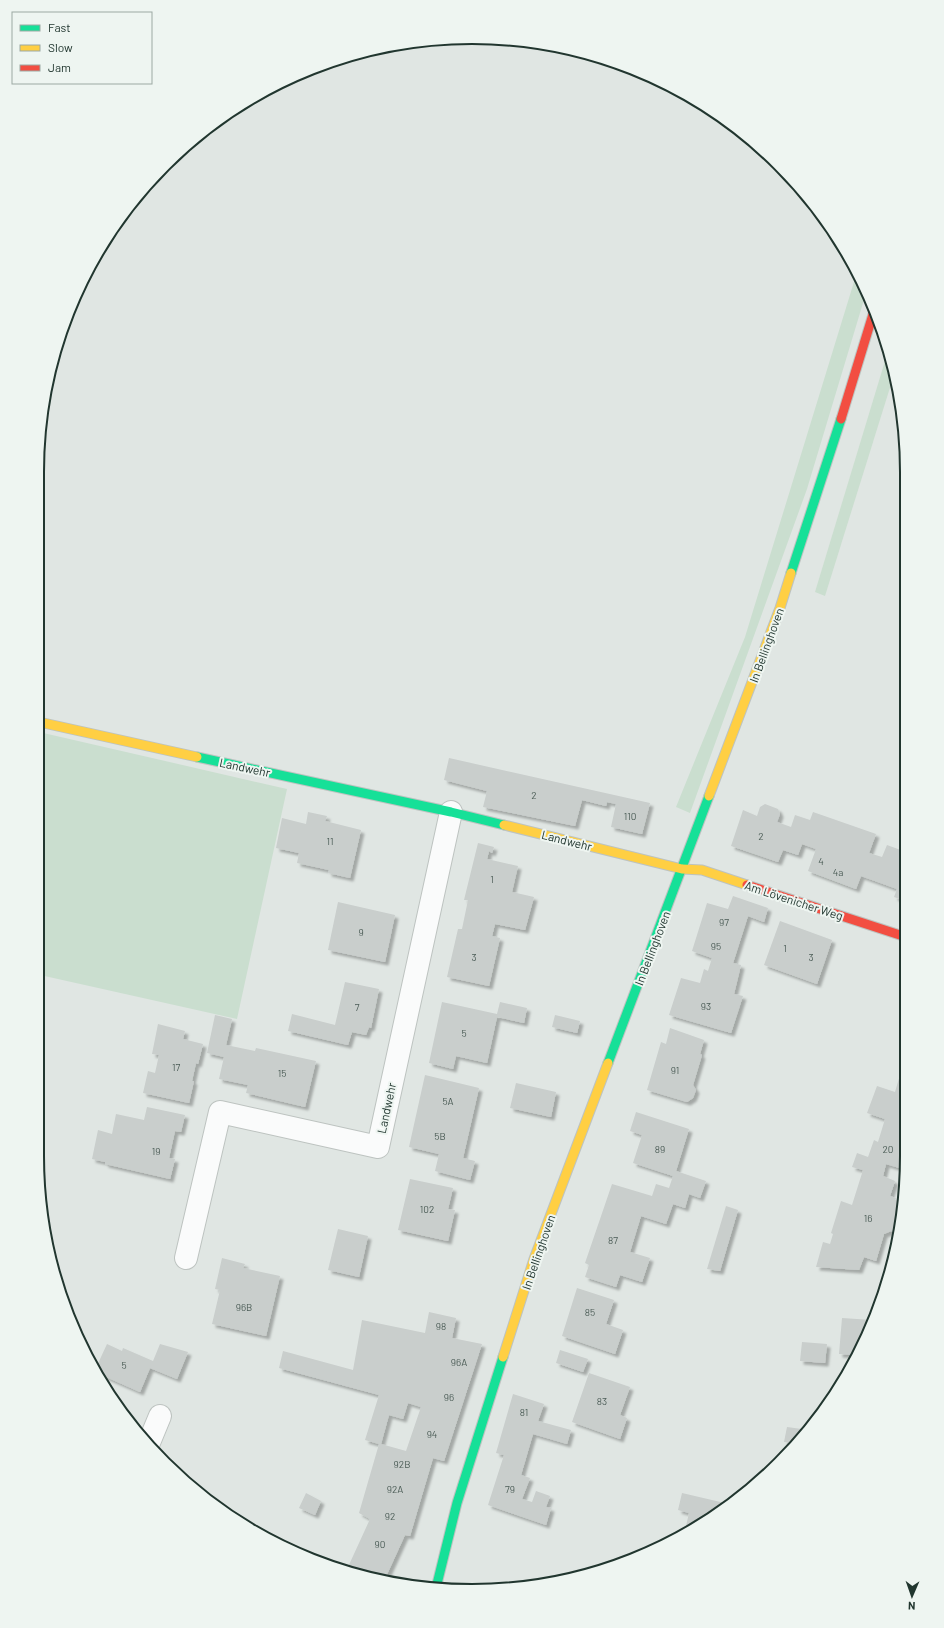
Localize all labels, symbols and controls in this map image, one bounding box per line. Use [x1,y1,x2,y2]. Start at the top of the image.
legend [12,12,152,84]
text: Fast [48,20,71,34]
text: Slow [48,40,73,54]
text: Jam [48,60,71,74]
street label: In Bellinghoven [746,606,786,684]
street label: Landwehr [218,755,272,779]
house number: 2 [531,789,537,801]
house number: 110 [624,810,636,822]
street label: Landwehr [540,827,594,853]
house number: 2 [758,830,764,842]
house number: 11 [326,835,334,847]
house number: 4 [818,855,824,867]
house number: 4a [833,866,843,878]
house number: 1 [490,873,494,885]
street label: Am Lövenicher Weg [743,877,845,923]
street label: In Bellinghoven [631,909,673,987]
house number: 97 [719,916,729,928]
house number: 9 [358,926,364,938]
house number: 95 [711,940,721,952]
house number: 1 [783,942,787,954]
house number: 3 [471,951,477,963]
house number: 3 [808,951,814,963]
house number: 93 [701,1000,711,1012]
house number: 7 [355,1001,360,1013]
house number: 5 [461,1027,467,1039]
house number: 17 [172,1061,180,1073]
house number: 91 [671,1064,679,1076]
house number: 15 [278,1067,286,1079]
street label: Landwehr [374,1081,398,1135]
house number: 5A [442,1095,454,1107]
house number: 5B [434,1130,446,1142]
house number: 89 [655,1143,665,1155]
house number: 20 [882,1143,894,1155]
house number: 19 [152,1145,160,1157]
house number: 102 [420,1203,434,1215]
house number: 16 [864,1212,872,1224]
street label: In Bellinghoven [519,1213,557,1291]
house number: 87 [608,1234,618,1246]
house number: 96B [236,1301,252,1313]
house number: 85 [585,1306,595,1318]
house number: 98 [436,1320,446,1332]
house number: 96A [451,1356,467,1368]
house number: 5 [121,1359,127,1371]
house number: 96 [444,1391,454,1403]
house number: 83 [597,1395,607,1407]
house number: 81 [520,1406,528,1418]
house number: 94 [427,1428,437,1440]
house number: 92B [394,1458,410,1470]
house number: 92A [387,1483,403,1495]
house number: 79 [505,1483,515,1495]
house number: 92 [385,1510,395,1522]
house number: 90 [375,1538,385,1550]
north arrow [892,1576,932,1616]
text: N [908,1600,916,1613]

